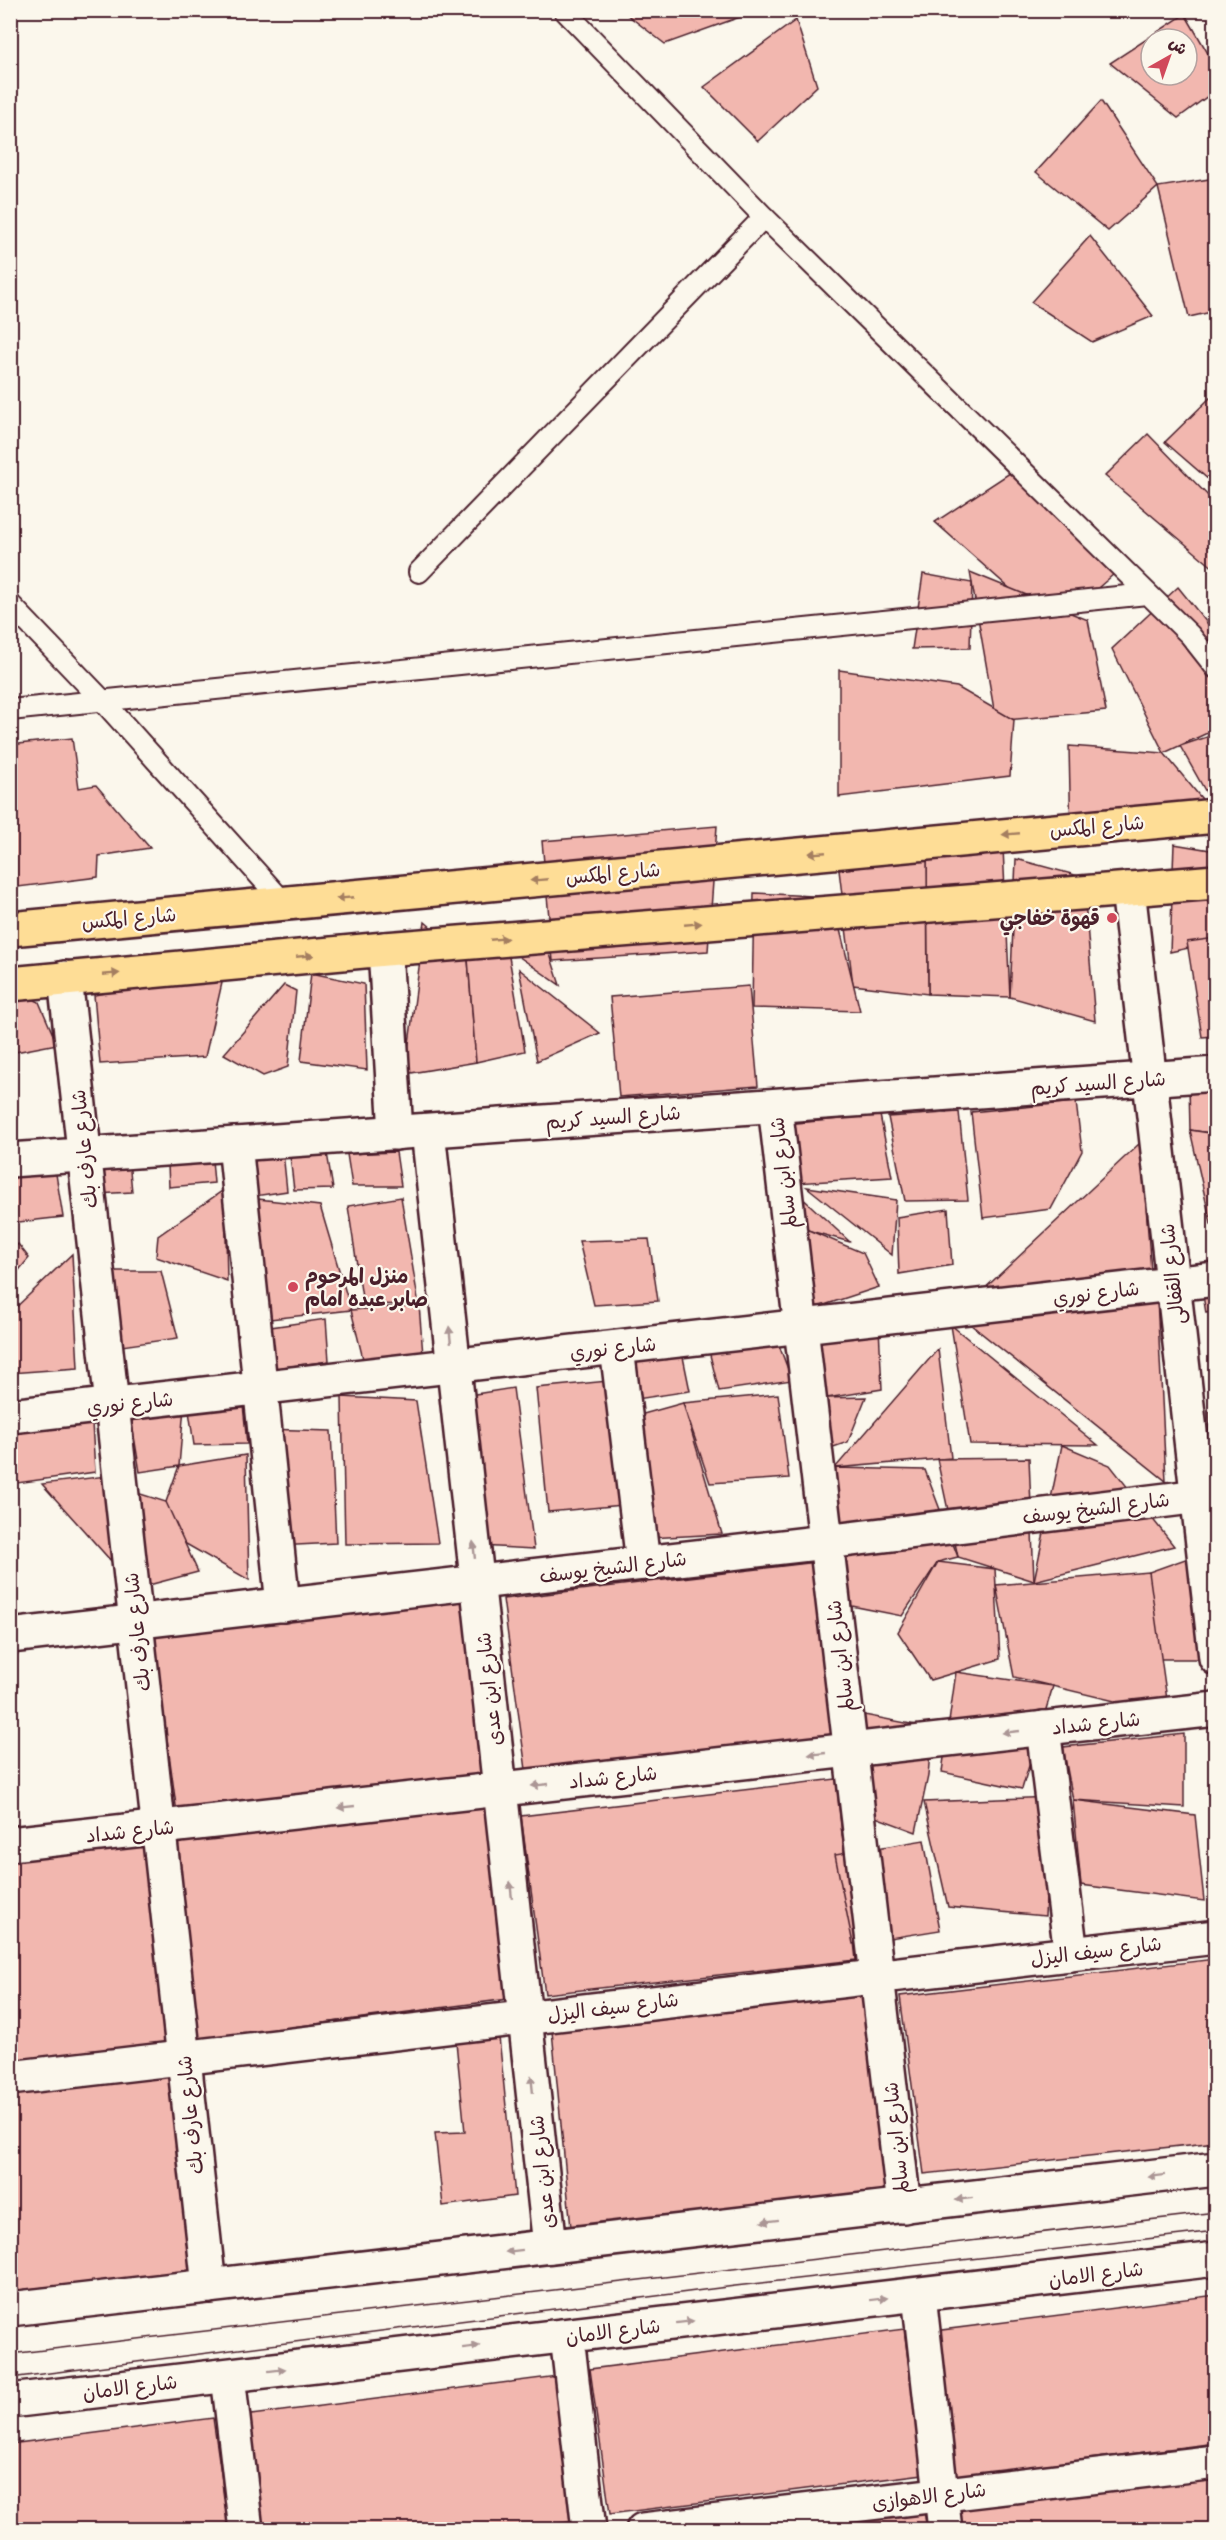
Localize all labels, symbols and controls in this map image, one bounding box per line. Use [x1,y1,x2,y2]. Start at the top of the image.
north arrow [1139,27,1199,87]
text: ش [1164,33,1191,60]
street label: شارع المكس [1049,810,1146,845]
one-way arrow [1001,829,1020,839]
one-way arrow [807,848,826,858]
street label: شارع المكس [565,857,662,892]
one-way arrow [529,875,548,885]
one-way arrow [335,893,354,903]
street label: شارع المكس [81,902,178,937]
place label: قهوة خفاجي [1000,906,1100,936]
marker: قهوة خفاجي [1105,911,1119,925]
one-way arrow [684,919,703,929]
one-way arrow [490,934,509,944]
one-way arrow [295,951,314,961]
one-way arrow [101,969,120,979]
street label: شارع السيد كريم [1030,1066,1167,1103]
street label: شارع عارف بك [66,1088,105,1210]
street label: شارع السيد كريم [545,1100,682,1137]
street label: شارع ابن سالم [764,1115,805,1230]
street label: شارع القفالى [1155,1222,1192,1326]
place label: منزل المرحوم صابر عبده امام [305,1264,428,1314]
street label: شارع نوري [1051,1276,1141,1313]
marker: منزل المرحوم صابر عبده امام [286,1280,300,1294]
one-way arrow [446,1326,455,1345]
street label: شارع نوري [568,1332,658,1367]
street label: شارع نوري [85,1387,175,1422]
street label: شارع الشيخ يوسف [1021,1487,1171,1532]
one-way arrow [469,1541,479,1560]
street label: شارع الشيخ يوسف [538,1546,688,1591]
street label: شارع عارف بك [119,1571,158,1693]
street label: شارع ابن سالم [821,1598,862,1713]
street label: شارع ابن عدى [471,1631,510,1747]
street label: شارع شداد [1051,1706,1142,1743]
one-way arrow [1002,1727,1021,1737]
one-way arrow [808,1749,827,1759]
street label: شارع شداد [568,1760,659,1797]
one-way arrow [531,1780,550,1790]
one-way arrow [337,1802,356,1812]
street label: شارع شداد [85,1814,176,1851]
one-way arrow [506,1881,516,1900]
street label: شارع سيف اليزل [1029,1931,1163,1974]
street label: شارع سيف اليزل [546,1987,680,2030]
street label: شارع عارف بك [172,2054,211,2176]
one-way arrow [527,2074,537,2093]
street label: شارع ابن سالم [878,2080,917,2195]
street label: شارع ابن عدى [524,2114,563,2230]
one-way arrow [1148,2171,1167,2181]
one-way arrow [954,2194,973,2204]
one-way arrow [760,2216,779,2226]
one-way arrow [504,2246,523,2255]
street label: شارع الامان [1047,2256,1145,2295]
one-way arrow [870,2294,889,2304]
street label: شارع الامان [564,2313,662,2352]
one-way arrow [676,2317,695,2327]
one-way arrow [461,2343,480,2352]
one-way arrow [268,2365,287,2375]
street label: شارع الامان [81,2369,179,2408]
street label: شارع الاهوازى [871,2477,988,2518]

